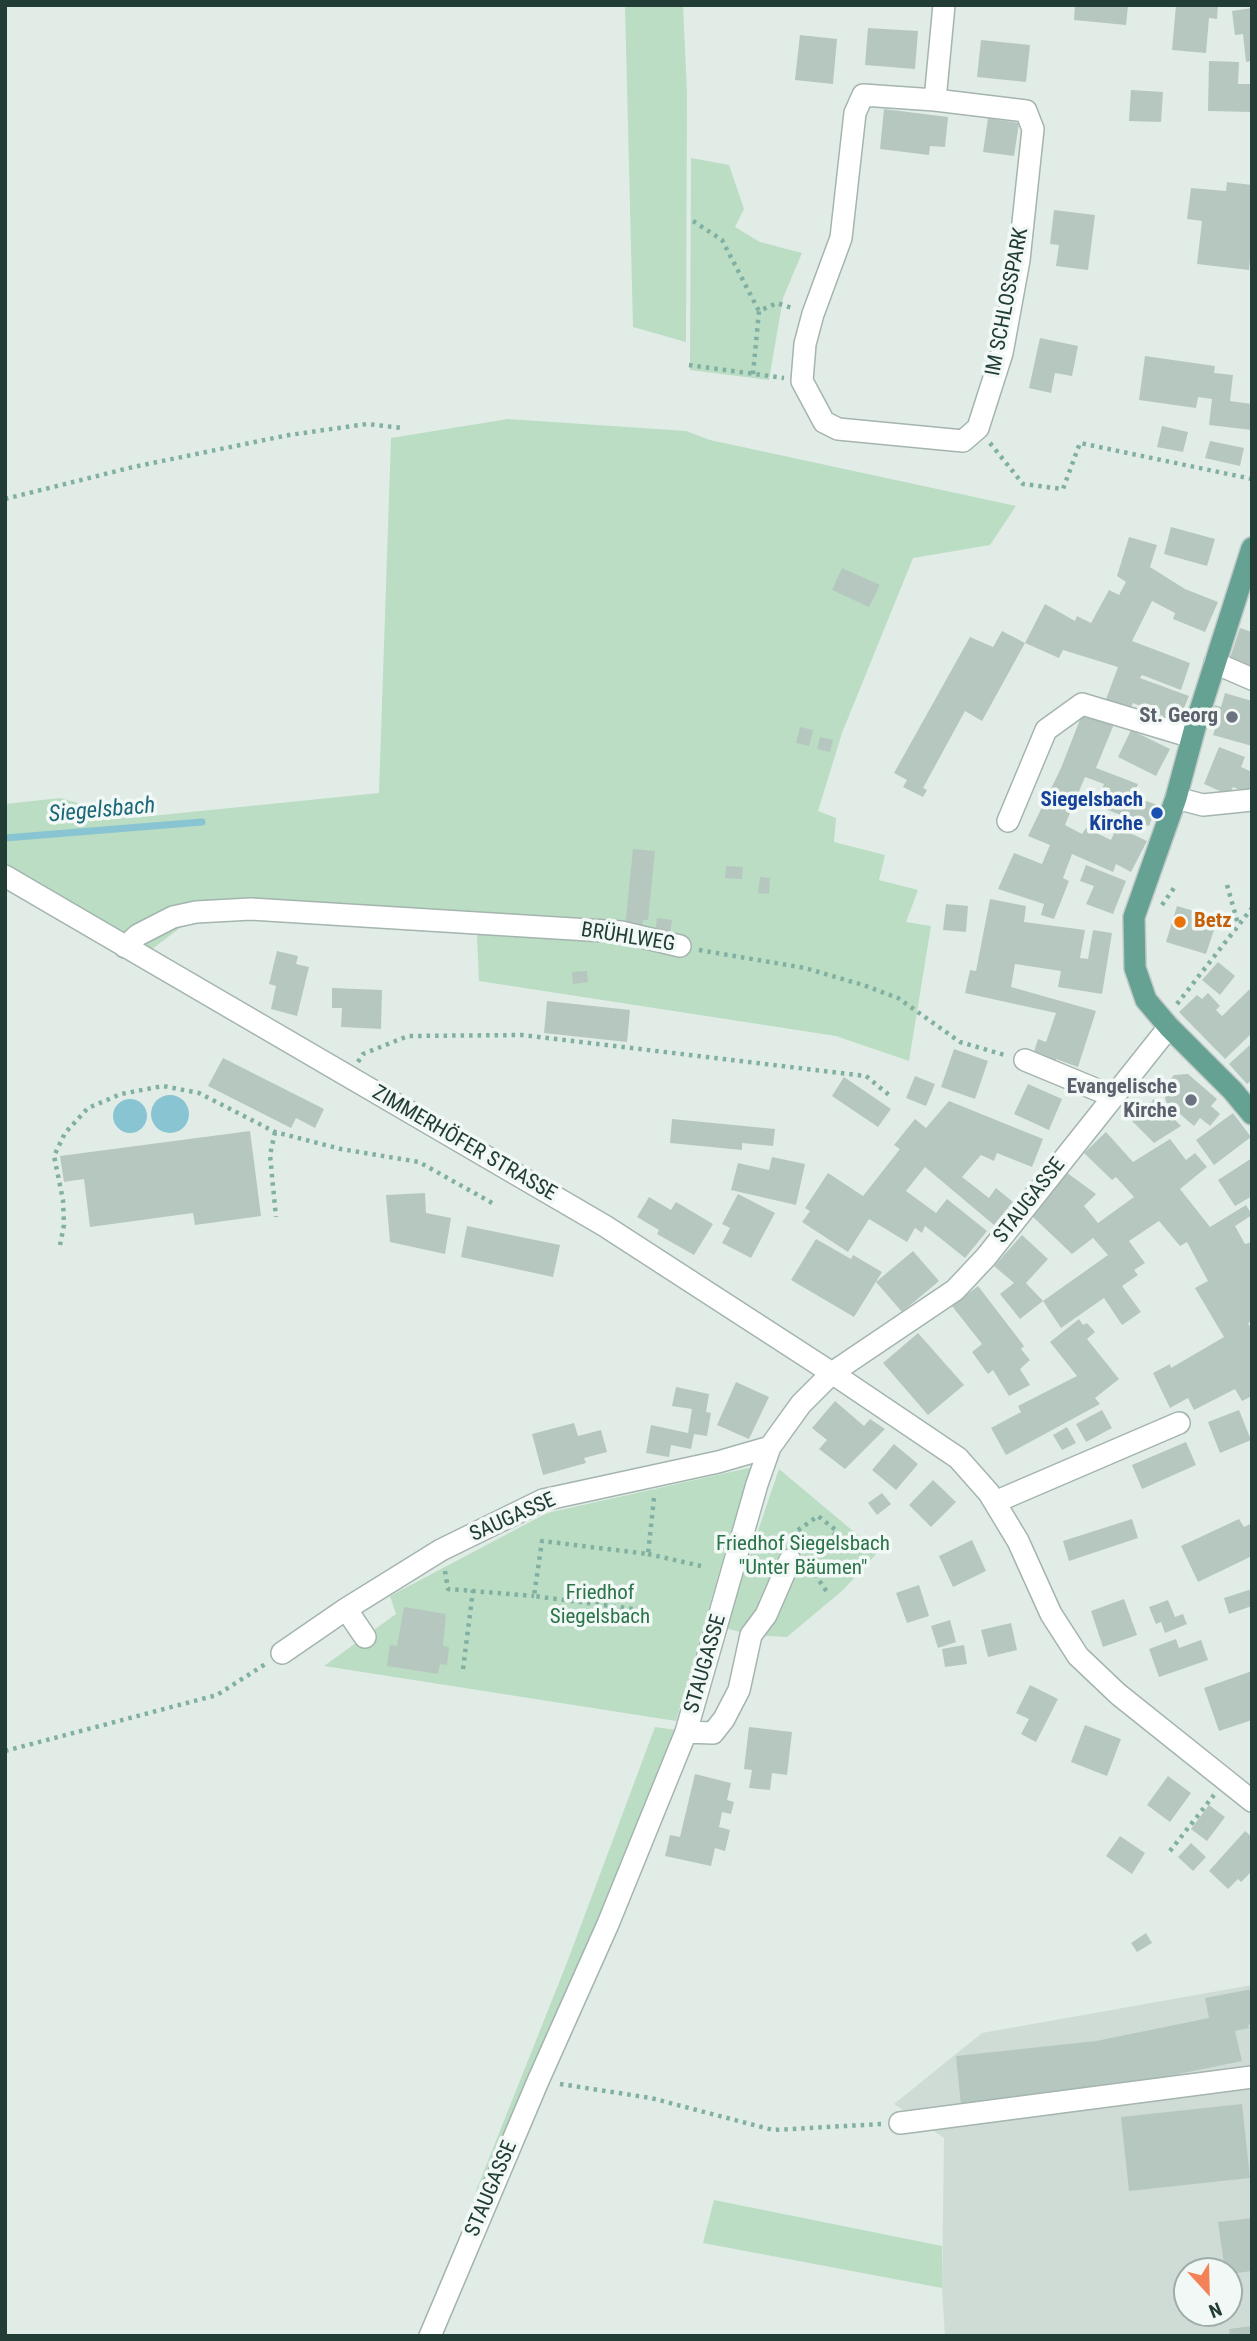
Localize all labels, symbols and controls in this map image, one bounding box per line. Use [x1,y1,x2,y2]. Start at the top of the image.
street label: IM SCHLOSSPARK [981,226,1035,378]
place label: St. Georg [1139,704,1218,730]
marker: St. Georg [1224,709,1240,725]
place label: Siegelsbach Kirche [1041,788,1143,838]
water label: Siegelsbach [48,793,156,829]
marker: Siegelsbach Kirche [1149,805,1165,821]
place label: Betz [1194,909,1232,935]
marker: Betz [1172,914,1188,930]
street label: BRÜHLWEG [579,918,677,958]
place label: Evangelische Kirche [1067,1075,1177,1125]
street label: ZIMMERHÖFER STRASSE [367,1081,561,1207]
marker: Evangelische Kirche [1183,1092,1199,1108]
street label: STAUGASSE [989,1153,1071,1249]
street label: SAUGASSE [466,1488,560,1548]
park label: Friedhof Siegelsbach "Unter Bäumen" [716,1532,890,1582]
park label: Friedhof Siegelsbach [550,1581,650,1631]
street label: STAUGASSE [680,1612,732,1716]
street label: STAUGASSE [461,2137,523,2241]
north arrow [1173,2257,1243,2327]
text: N [1206,2297,1225,2323]

